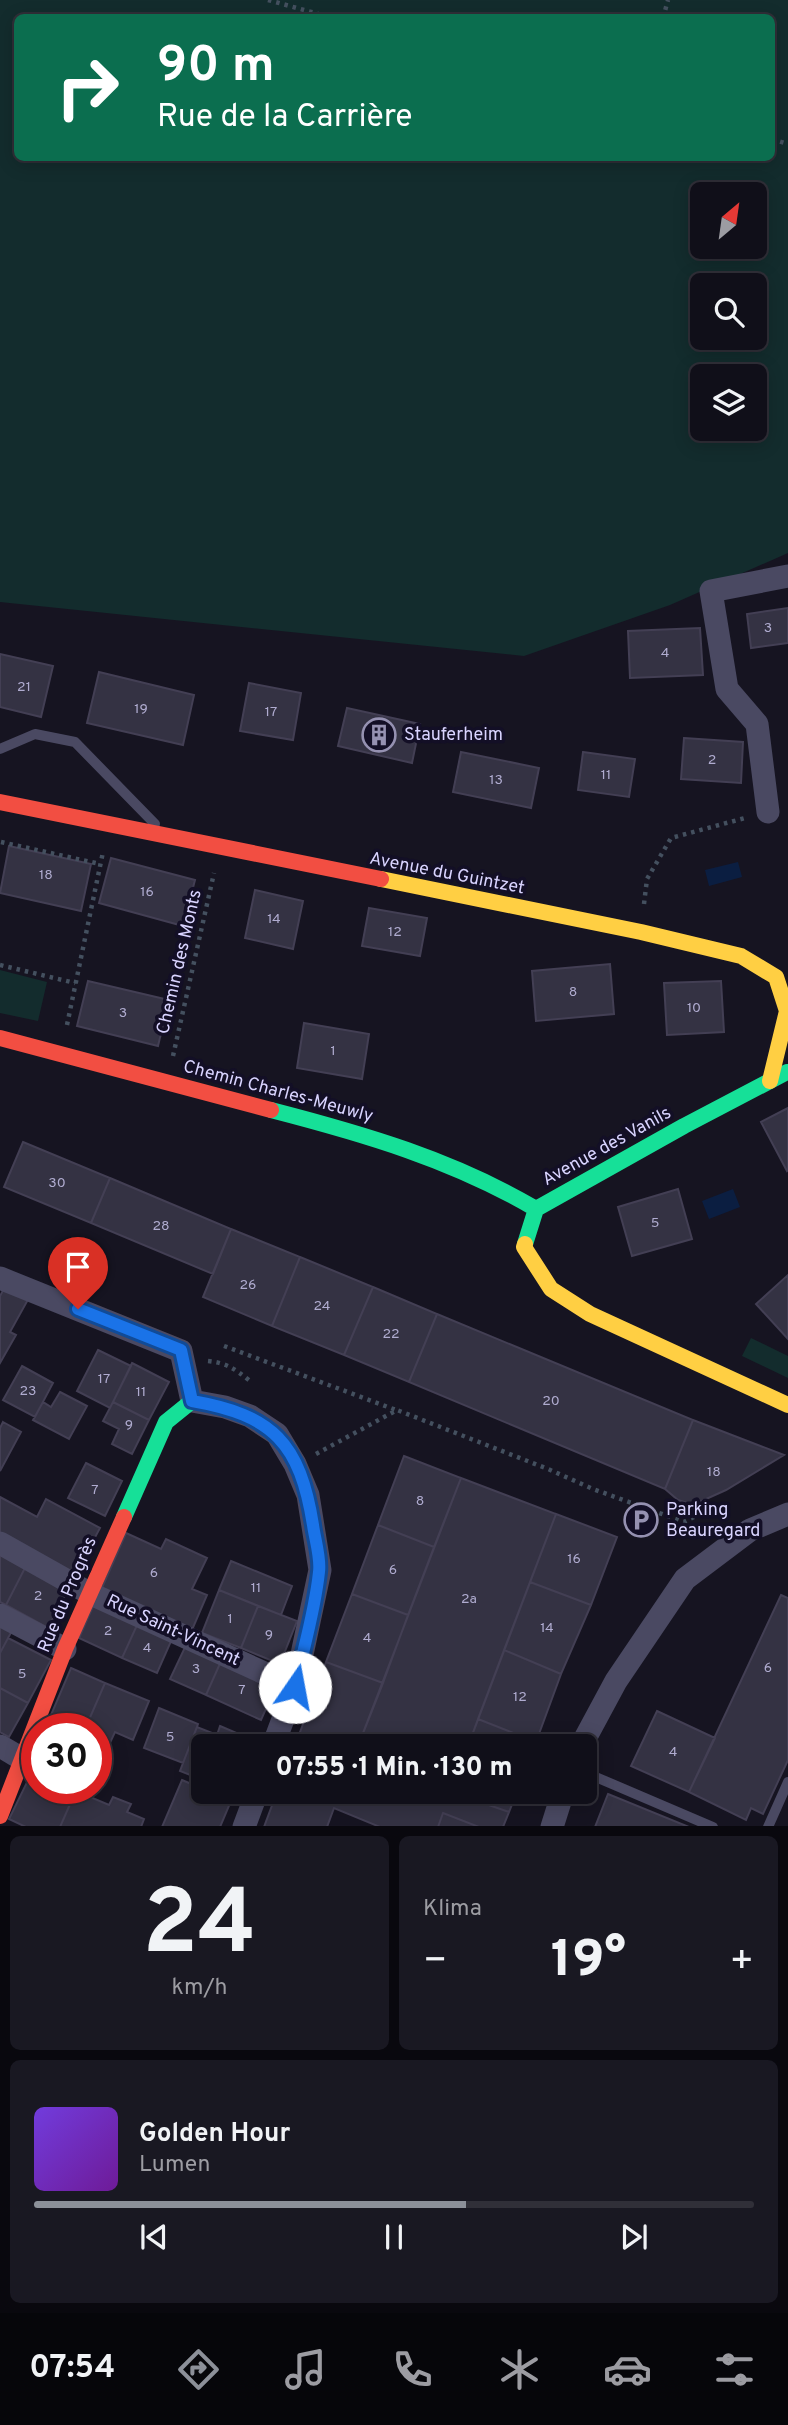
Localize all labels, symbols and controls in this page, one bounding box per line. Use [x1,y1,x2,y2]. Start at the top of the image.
text: 90 m [157,37,275,99]
icon: right [42,42,133,133]
text: Rue de la Carrière [157,98,413,138]
north arrow [690,182,766,259]
map controls [690,182,767,441]
button: search [690,273,767,350]
button: layers [690,364,767,441]
house number: 3 [764,620,772,637]
house number: 4 [661,645,669,662]
house number: 21 [17,679,31,696]
house number: 19 [134,701,148,718]
house number: 17 [265,704,277,721]
building icon: Stauferheim [360,716,398,754]
place label: Stauferheim [404,724,503,747]
house number: 2 [708,752,716,769]
house number: 11 [601,767,611,784]
house number: 13 [489,772,503,789]
street label: Avenue du Guintzet [367,848,527,900]
house number: 18 [39,867,53,884]
house number: 16 [140,884,154,901]
street label: Chemin des Monts [152,887,208,1037]
house number: 14 [267,911,281,928]
house number: 12 [388,924,402,941]
house number: 8 [569,984,577,1001]
house number: 10 [687,1000,701,1017]
house number: 3 [119,1005,127,1022]
house number: 1 [330,1043,336,1060]
street label: Chemin Charles-Meuwly [181,1056,375,1128]
street label: Avenue des Vanils [538,1102,676,1192]
house number: 30 [48,1175,66,1192]
house number: 5 [651,1215,659,1232]
house number: 28 [152,1218,170,1235]
pin [48,1237,108,1309]
icon: arrive [59,1248,97,1286]
house number: 26 [240,1277,256,1294]
house number: 24 [313,1298,331,1315]
house number: 22 [382,1326,400,1343]
house number: 17 [98,1371,110,1388]
house number: 23 [20,1383,37,1400]
house number: 11 [136,1384,146,1401]
house number: 20 [542,1393,560,1410]
house number: 9 [125,1417,133,1434]
house number: 18 [707,1464,721,1481]
house number: 7 [91,1482,99,1499]
house number: 8 [416,1493,424,1510]
place label: Parking Beauregard [666,1499,760,1543]
parking icon: Parking Beauregard [622,1501,660,1539]
street label: Rue du Progrès [33,1534,103,1656]
house number: 16 [567,1551,581,1568]
house number: 6 [389,1562,397,1579]
house number: 6 [150,1565,158,1582]
house number: 11 [251,1580,261,1597]
house number: 2 [34,1588,42,1605]
street label: Rue Saint-Vincent [102,1590,244,1672]
house number: 2a [461,1591,477,1608]
house number: 1 [227,1611,233,1628]
house number: 14 [540,1620,554,1637]
house number: 2 [104,1623,112,1640]
house number: 9 [265,1627,273,1644]
house number: 4 [363,1630,371,1647]
house number: 4 [143,1640,151,1657]
position arrow [258,1650,332,1724]
house number: 6 [764,1660,772,1677]
house number: 3 [192,1661,200,1678]
house number: 5 [18,1666,26,1683]
house number: 7 [238,1682,246,1699]
house number: 12 [513,1689,527,1706]
speed limit sign: 30 [21,1713,112,1804]
house number: 5 [166,1729,174,1746]
house number: 4 [669,1744,677,1761]
text: 07:55 · 1 Min. · 130 m [276,1752,512,1785]
text: 24 [142,1871,257,1986]
text: Klima [423,1895,482,1924]
text: 19° [551,1929,626,1995]
text: − [423,1938,448,1987]
text: + [729,1938,754,1987]
text: km/h [172,1974,227,2003]
text: Golden Hour [139,2118,290,2151]
text: Lumen [139,2151,210,2180]
icon: previous [135,2218,173,2256]
icon: pause [375,2218,413,2256]
icon: next [615,2218,653,2256]
icon: directions [174,2345,223,2394]
icon: music [281,2345,330,2394]
icon: phone [388,2345,437,2394]
icon: climate [495,2345,544,2394]
icon: car [603,2345,652,2394]
icon: filters [710,2345,759,2394]
text: 07:54 [29,2349,115,2389]

